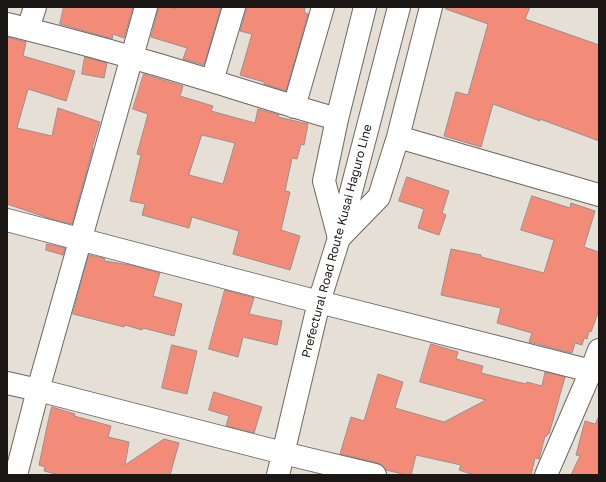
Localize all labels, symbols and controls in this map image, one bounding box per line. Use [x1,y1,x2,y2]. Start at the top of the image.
street label: Prefectural Road Route Kusai Haguro Line [299,123,375,359]

